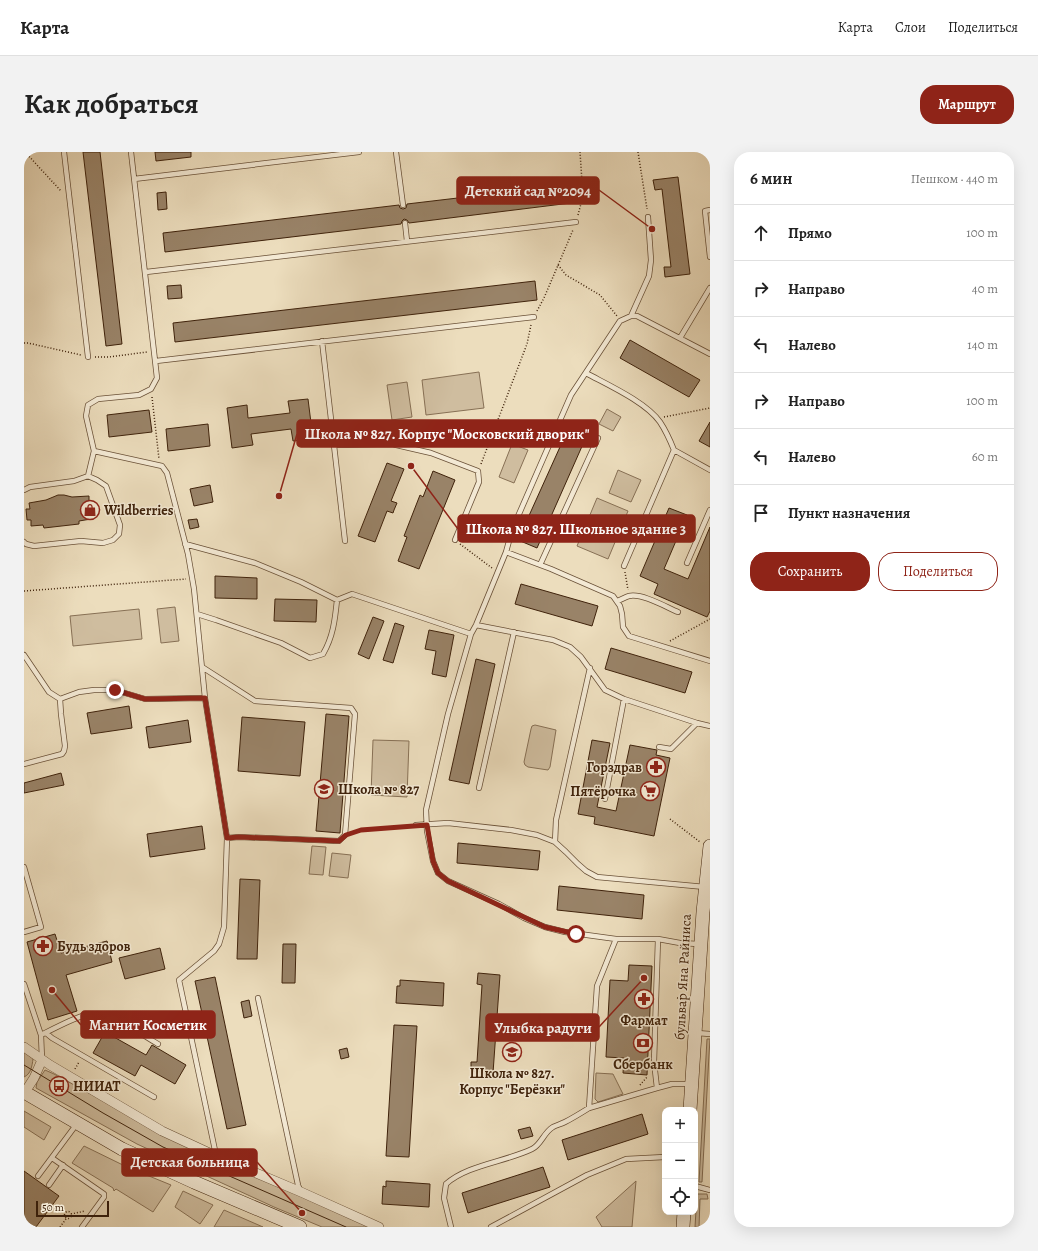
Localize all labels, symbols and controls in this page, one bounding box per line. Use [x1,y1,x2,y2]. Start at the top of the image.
text: Карта [20,15,69,41]
text: Карта [838,18,873,37]
text: Слои [895,18,926,37]
text: Поделиться [948,18,1018,37]
text: Как добраться [24,85,199,123]
button: Маршрут [920,85,1014,124]
text: 6 мин [750,167,792,190]
text: Пешком · 440 m [911,170,998,187]
callout: Детский сад №2094 [457,177,599,204]
text: Детский сад №2094 [465,181,591,201]
icon: ahead [750,222,772,244]
text: Прямо [788,223,832,243]
text: 100 m [966,224,998,241]
icon: right [750,278,772,300]
text: Направо [788,279,845,299]
text: 40 m [972,280,998,297]
icon: left [750,334,772,356]
text: Налево [788,335,836,355]
text: 140 m [967,336,998,353]
icon: right [750,390,772,412]
text: Направо [788,391,845,411]
text: 100 m [966,392,998,409]
callout: Школа № 827. Корпус "Московский дворик" [297,420,598,447]
text: Школа № 827. Корпус "Московский дворик" [304,424,590,444]
icon: left [750,446,772,468]
text: Налево [788,447,836,467]
text: 60 m [972,448,998,465]
shop icon: Wildberries [79,499,101,521]
place label: Wildberries [103,501,174,520]
icon: arrive [750,502,772,524]
text: Пункт назначения [788,503,910,523]
callout: Школа № 827. Школьное здание 3 [458,515,695,542]
text: Школа № 827. Школьное здание 3 [466,519,686,539]
button: Сохранить [750,552,870,591]
button: Поделиться [878,552,998,591]
route end [106,681,124,699]
pharmacy icon: Горздрав [645,756,667,778]
place label: Горздрав [587,758,642,777]
school or university icon: Школа № 827 [313,778,335,800]
place label: Школа № 827 [338,780,419,799]
supermarket icon: Пятёрочка [639,780,661,802]
place label: Пятёрочка [570,782,636,801]
street label: бульвар Яна Райниса [670,913,696,1041]
route start [567,925,585,943]
pharmacy icon: Будь здоров [32,935,54,957]
place label: Будь здоров [57,937,130,956]
pharmacy icon: Фармат [633,988,655,1010]
callout: Магнит Косметик [81,1011,215,1038]
place label: Фармат [620,1011,668,1030]
callout: Улыбка радуги [486,1014,599,1041]
text: Магнит Косметик [89,1015,207,1035]
text: Улыбка радуги [494,1018,592,1038]
bank icon: Сбербанк [632,1032,654,1054]
school or university icon: Школа № 827. Корпус "Берёзки" [501,1041,523,1063]
place label: Сбербанк [613,1055,673,1074]
place label: Школа № 827. Корпус "Берёзки" [459,1064,565,1099]
bus stop icon: НИИАТ [48,1075,70,1097]
place label: НИИАТ [73,1077,121,1096]
map controls [662,1107,698,1215]
button: + [662,1107,698,1143]
button: − [662,1143,698,1179]
callout: Детская больница [122,1149,257,1176]
text: Детская больница [130,1152,250,1172]
button: locate [662,1179,698,1215]
scale bar [36,1199,109,1218]
text: 50 m [42,1200,64,1215]

